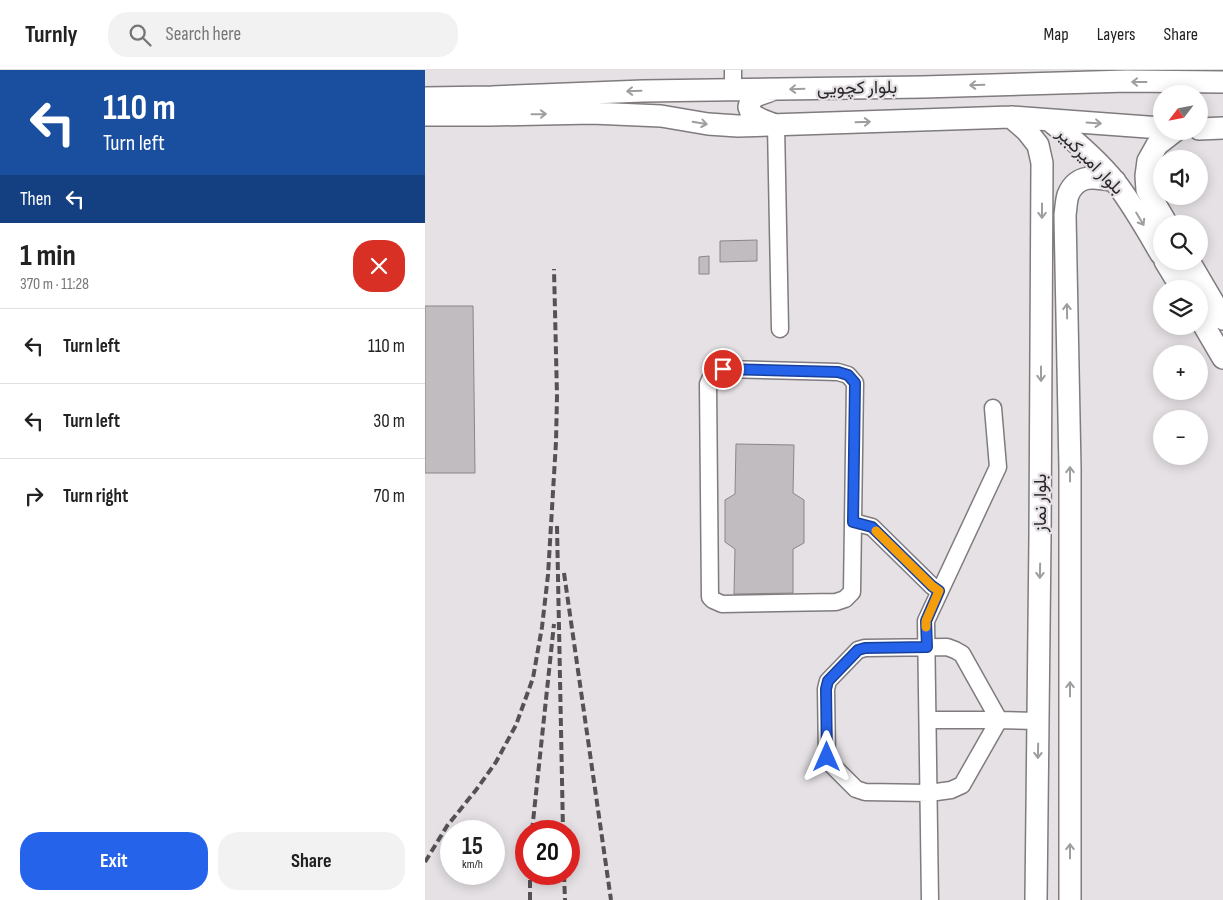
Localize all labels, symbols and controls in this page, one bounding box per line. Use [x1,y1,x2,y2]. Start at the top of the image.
search box [108,12,458,57]
text: Turnly [25,20,78,49]
icon: search [126,21,154,49]
text: Search here [166,23,241,46]
text: Map [1044,24,1069,45]
text: Layers [1097,24,1136,45]
text: Share [1164,24,1198,45]
street label: بلوار کچویی [817,77,897,100]
one-way arrow [1132,77,1148,87]
one-way arrow [969,81,985,90]
one-way arrow [789,85,805,94]
north arrow [1153,85,1207,140]
map controls [1153,85,1208,465]
text: 110 m [103,87,176,130]
one-way arrow [627,87,643,96]
icon: left [20,90,85,155]
one-way arrow [530,110,546,119]
one-way arrow [854,117,870,127]
one-way arrow [692,118,708,128]
one-way arrow [1086,118,1102,128]
street label: بلوار امیرکبیر [1051,122,1128,199]
text: Turn left [103,130,165,157]
button: sound [1153,150,1208,205]
icon: left [61,185,89,213]
text: Then [20,188,51,211]
one-way arrow [1037,203,1047,219]
one-way arrow [1136,212,1146,226]
button: search [1153,215,1208,270]
text: 1 min [20,238,76,274]
button: close [353,240,405,292]
text: 370 m · 11:28 [20,275,89,294]
button: layers [1153,280,1208,335]
one-way arrow [1062,304,1072,320]
icon: left [20,332,48,360]
text: Turn left [63,335,120,358]
text: 110 m [368,335,405,358]
button: + [1153,345,1208,400]
pin [702,348,744,390]
icon: arrive [709,355,737,383]
one-way arrow [1036,366,1046,382]
icon: left [20,407,48,435]
text: Turn left [63,410,120,433]
text: 30 m [373,410,405,433]
button: − [1153,410,1208,465]
one-way arrow [1065,466,1075,482]
street label: بلوار نماز [1030,474,1051,533]
icon: right [20,482,48,510]
text: Turn right [63,485,128,508]
text: 70 m [374,485,405,508]
one-way arrow [1035,563,1045,579]
one-way arrow [1065,681,1075,698]
position arrow [800,730,852,782]
one-way arrow [1033,743,1043,759]
speed limit sign: 20 [515,820,580,885]
text: 15 [462,831,483,862]
button: Exit [20,832,208,890]
button: Share [218,832,405,890]
one-way arrow [1065,844,1075,860]
text: km/h [462,857,483,872]

